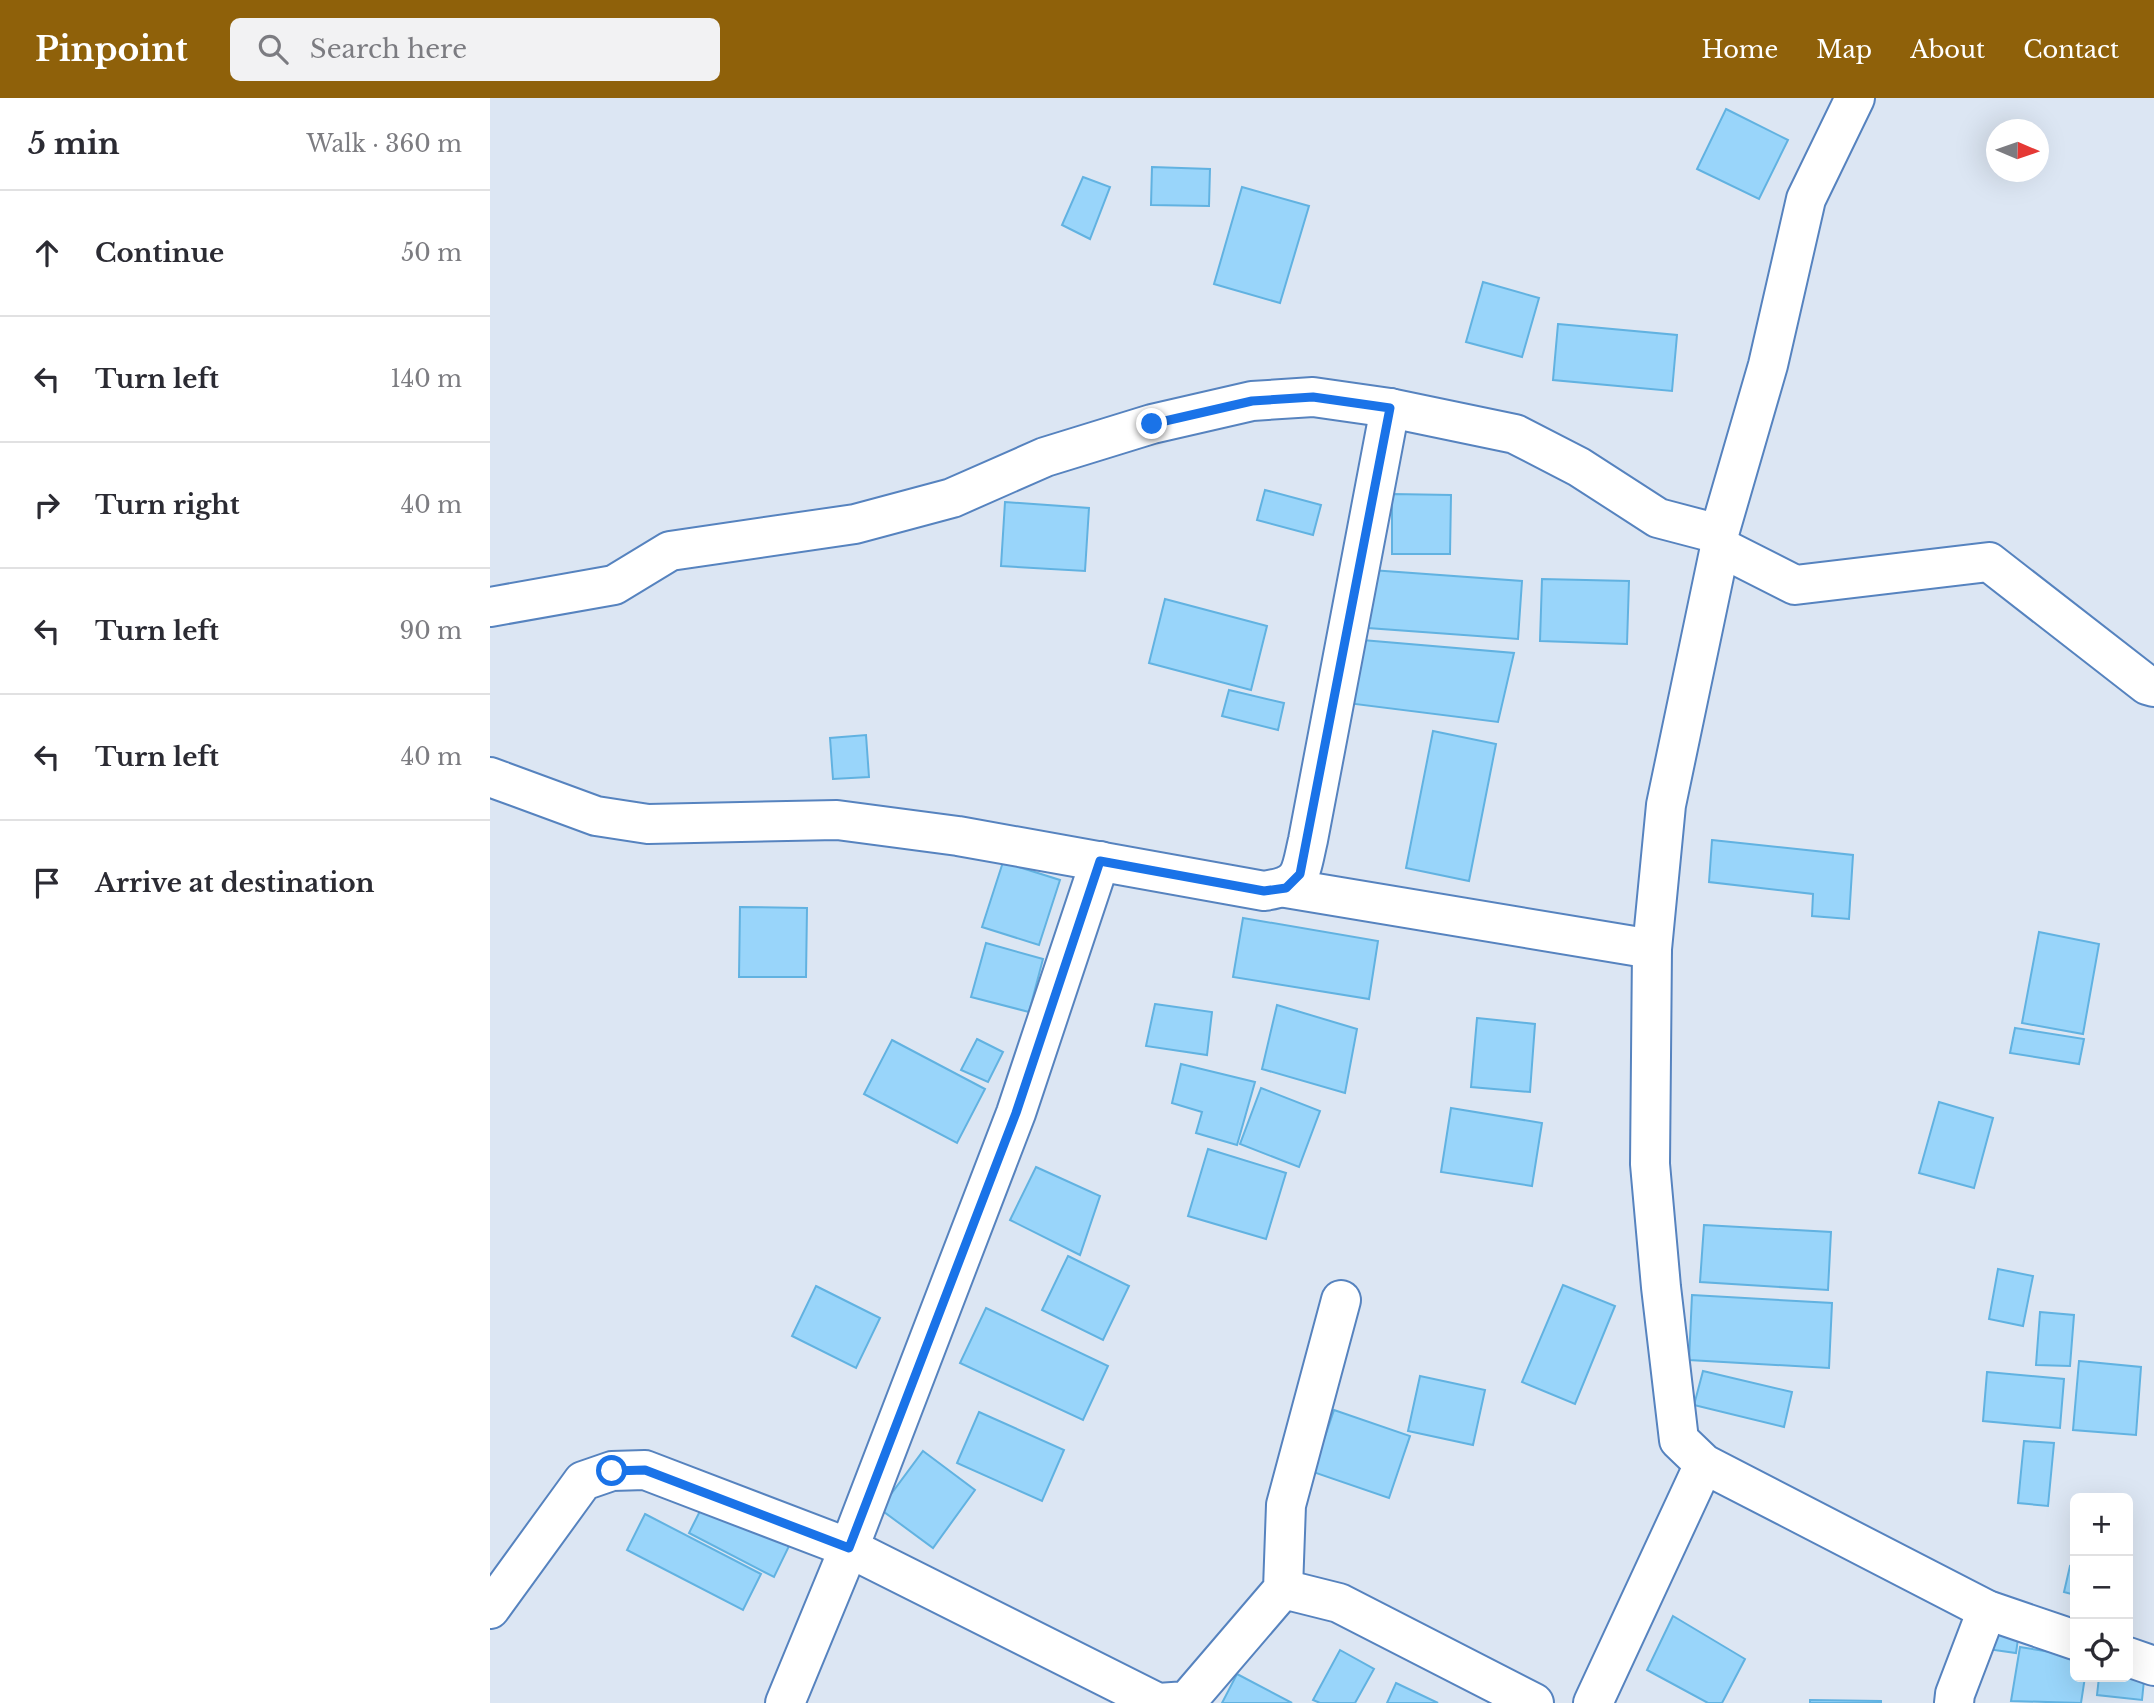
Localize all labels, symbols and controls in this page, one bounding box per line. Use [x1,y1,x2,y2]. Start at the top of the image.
search box [230,18,720,81]
text: Pinpoint [35,29,188,70]
icon: search [254,30,292,68]
text: Search here [310,33,467,65]
text: Home [1702,35,1778,64]
text: Map [1816,35,1872,64]
text: About [1910,35,1985,64]
text: Contact [2023,35,2119,64]
north arrow [1986,119,2049,182]
text: 5 min [28,125,120,162]
text: Walk · 360 m [306,130,462,158]
icon: ahead [28,234,66,272]
text: Continue [95,237,224,269]
text: 50 m [401,239,462,267]
icon: left [28,360,66,398]
text: Turn left [95,363,219,395]
text: 140 m [391,365,462,393]
route end [1136,408,1167,439]
icon: right [28,486,66,524]
text: Turn right [95,489,240,521]
text: 40 m [401,491,462,519]
icon: left [28,612,66,650]
text: Turn left [95,615,219,647]
text: 90 m [400,617,462,645]
icon: left [28,738,66,776]
text: Turn left [95,741,219,773]
text: 40 m [401,743,462,771]
icon: arrive [28,864,66,902]
text: Arrive at destination [95,867,375,899]
route start [596,1455,627,1486]
map controls [2070,1493,2133,1682]
button: + [2070,1493,2133,1556]
button: − [2070,1556,2133,1619]
button: locate [2070,1619,2133,1682]

